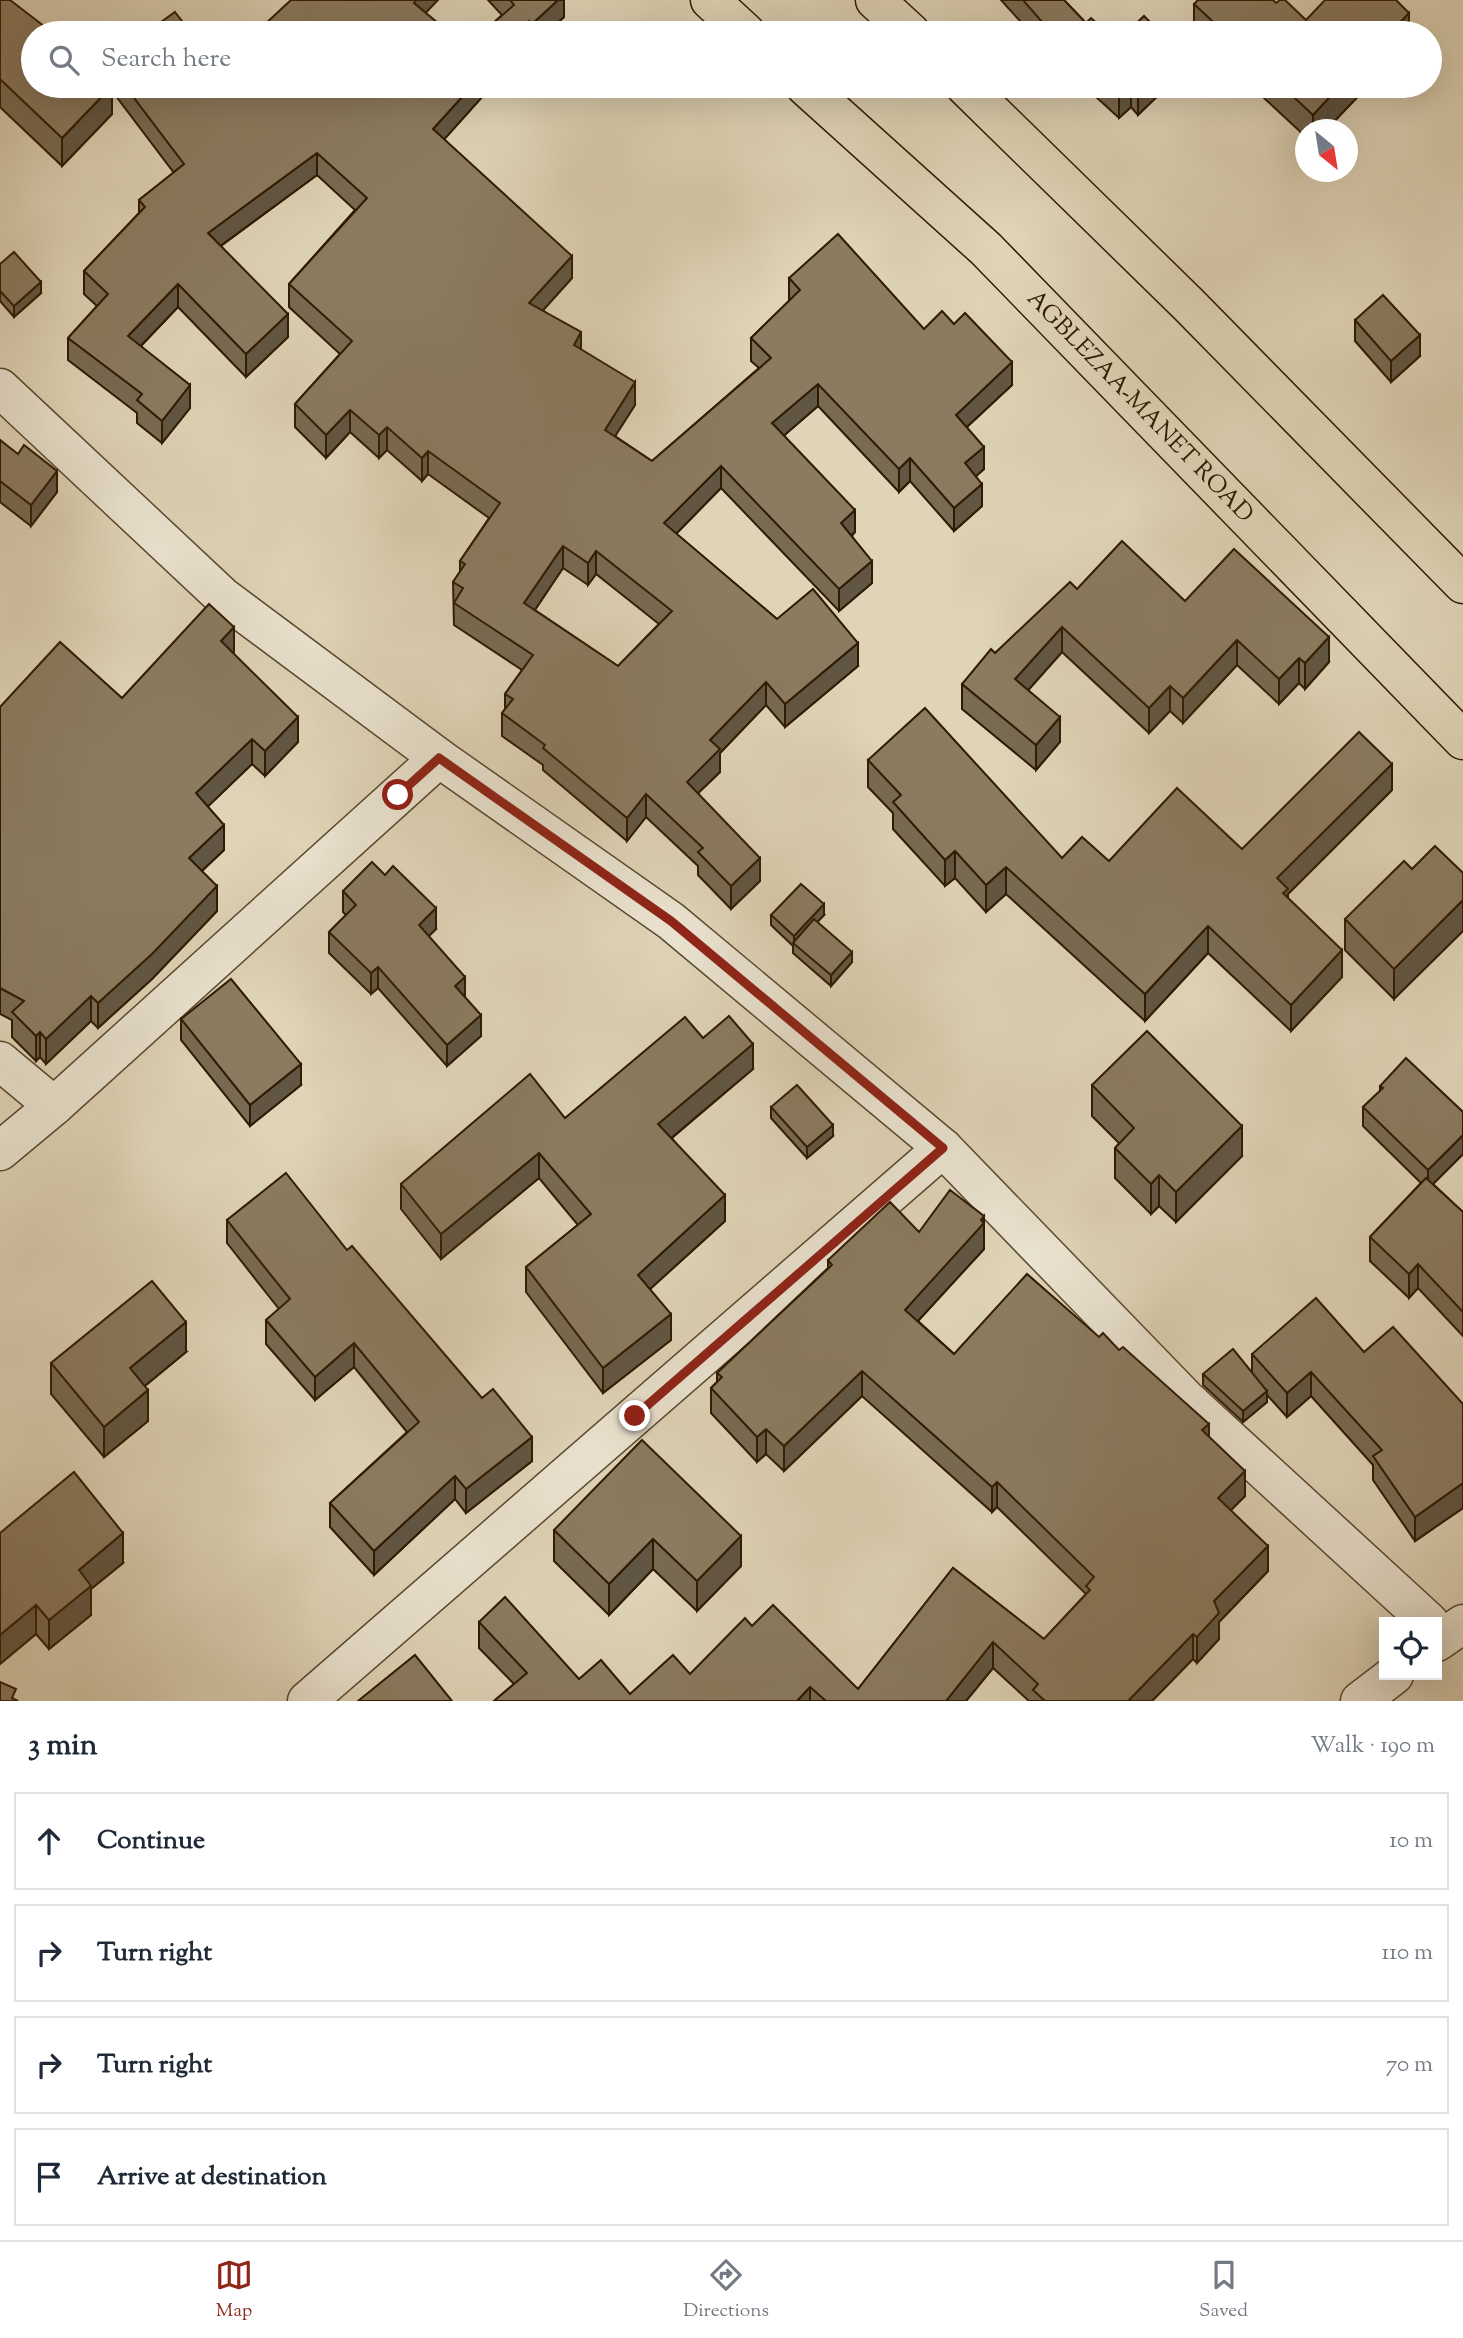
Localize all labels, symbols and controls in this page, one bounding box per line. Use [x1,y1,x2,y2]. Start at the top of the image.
search box [21,21,1442,98]
icon: search [45,41,83,79]
text: Search here [101,41,231,78]
north arrow [1295,119,1358,182]
street label: AGBLEZAA-MANET ROAD [1018,283,1261,531]
route start [382,779,413,810]
route end [619,1400,650,1431]
map controls [1379,1617,1442,1680]
button: locate [1379,1617,1442,1680]
text: 3 min [28,1725,98,1768]
text: Walk · 190 m [1311,1730,1435,1763]
icon: ahead [30,1822,68,1860]
text: Continue [97,1823,205,1860]
text: 10 m [1389,1825,1433,1858]
icon: right [30,1934,68,1972]
text: Turn right [97,1935,212,1972]
text: 110 m [1382,1937,1433,1970]
icon: right [30,2046,68,2084]
text: Turn right [97,2047,212,2084]
text: 70 m [1386,2049,1433,2082]
icon: arrive [30,2158,68,2196]
text: Arrive at destination [97,2159,327,2196]
tab: Map [215,2256,253,2325]
tab: Directions [683,2256,769,2325]
tab: Saved [1199,2256,1248,2325]

